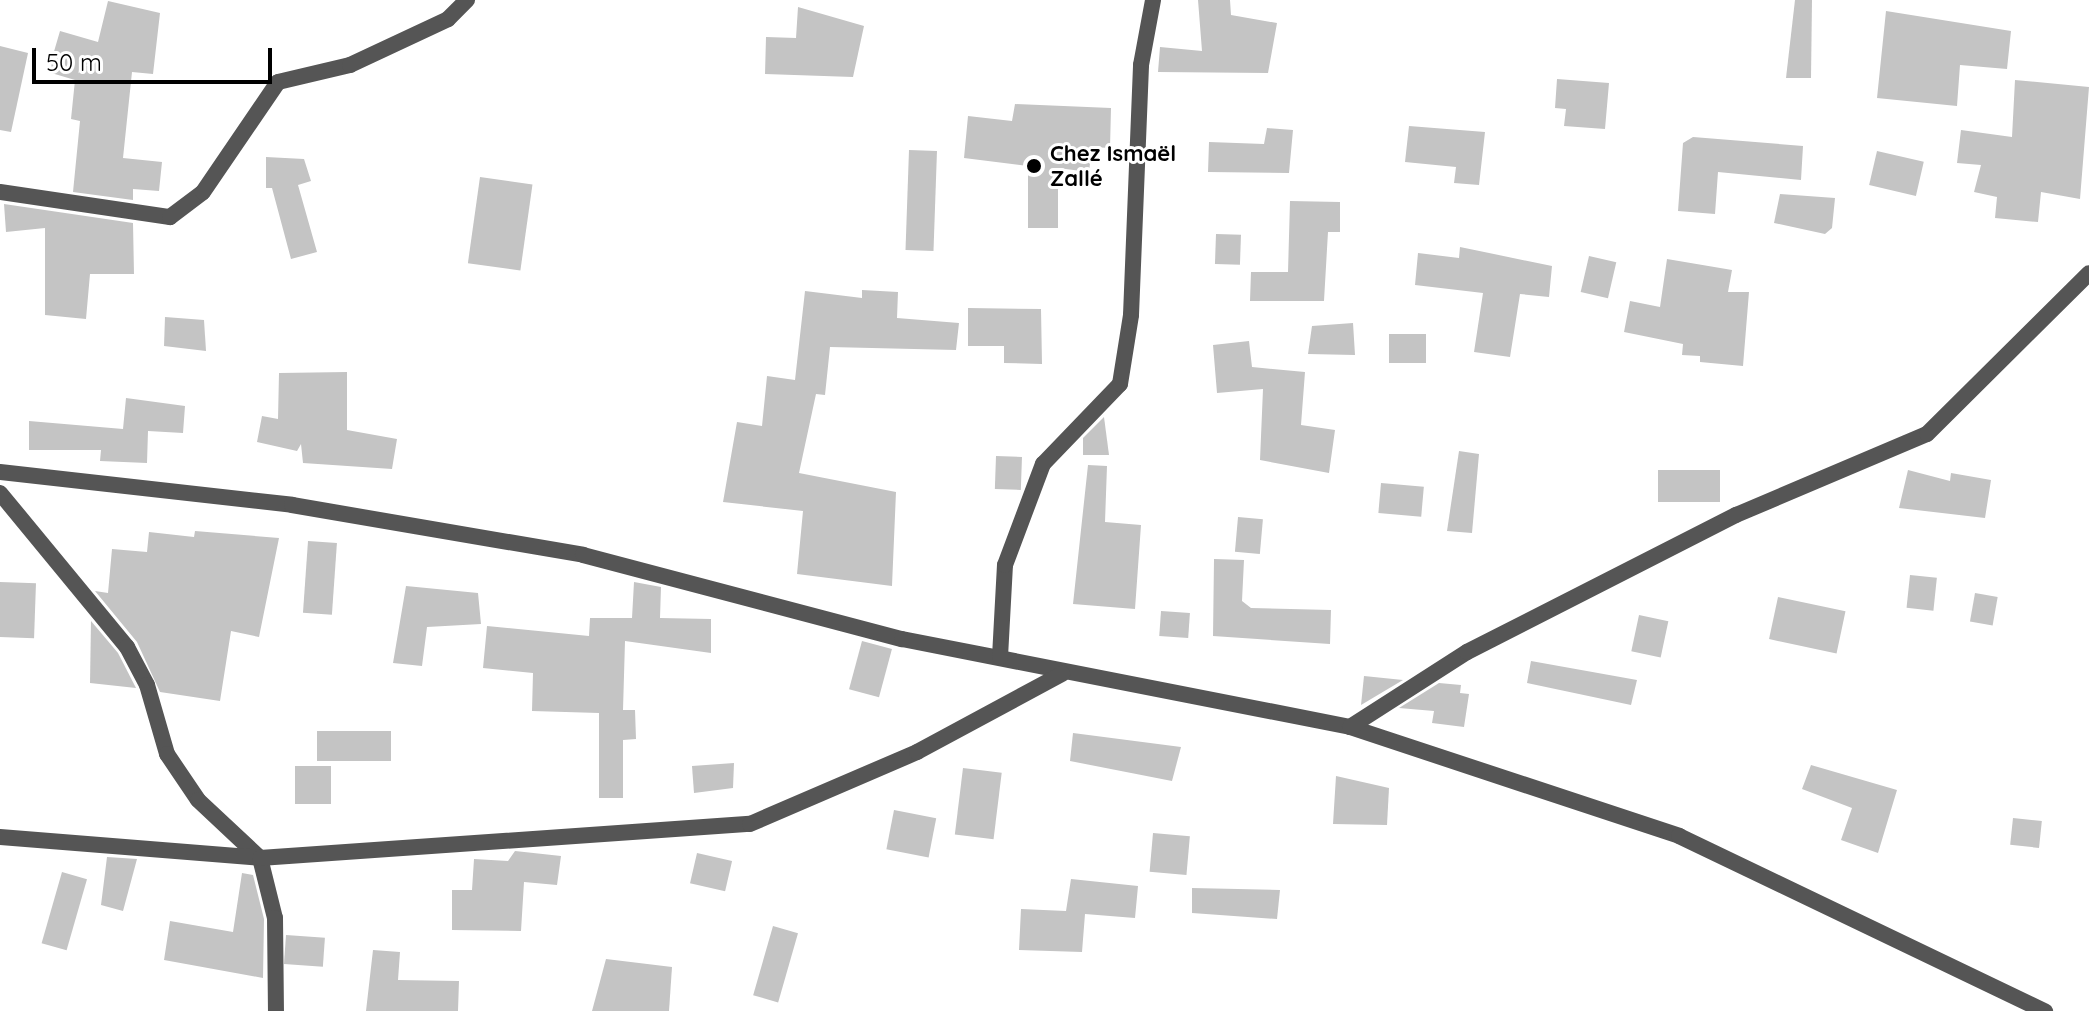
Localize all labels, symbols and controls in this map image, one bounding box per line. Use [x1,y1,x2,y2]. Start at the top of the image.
scale bar [36,32,276,82]
text: 50 m [46,47,102,77]
place label: Chez Ismaël Zallé [1050,140,1176,192]
marker: Chez Ismaël Zallé [1025,157,1043,175]

